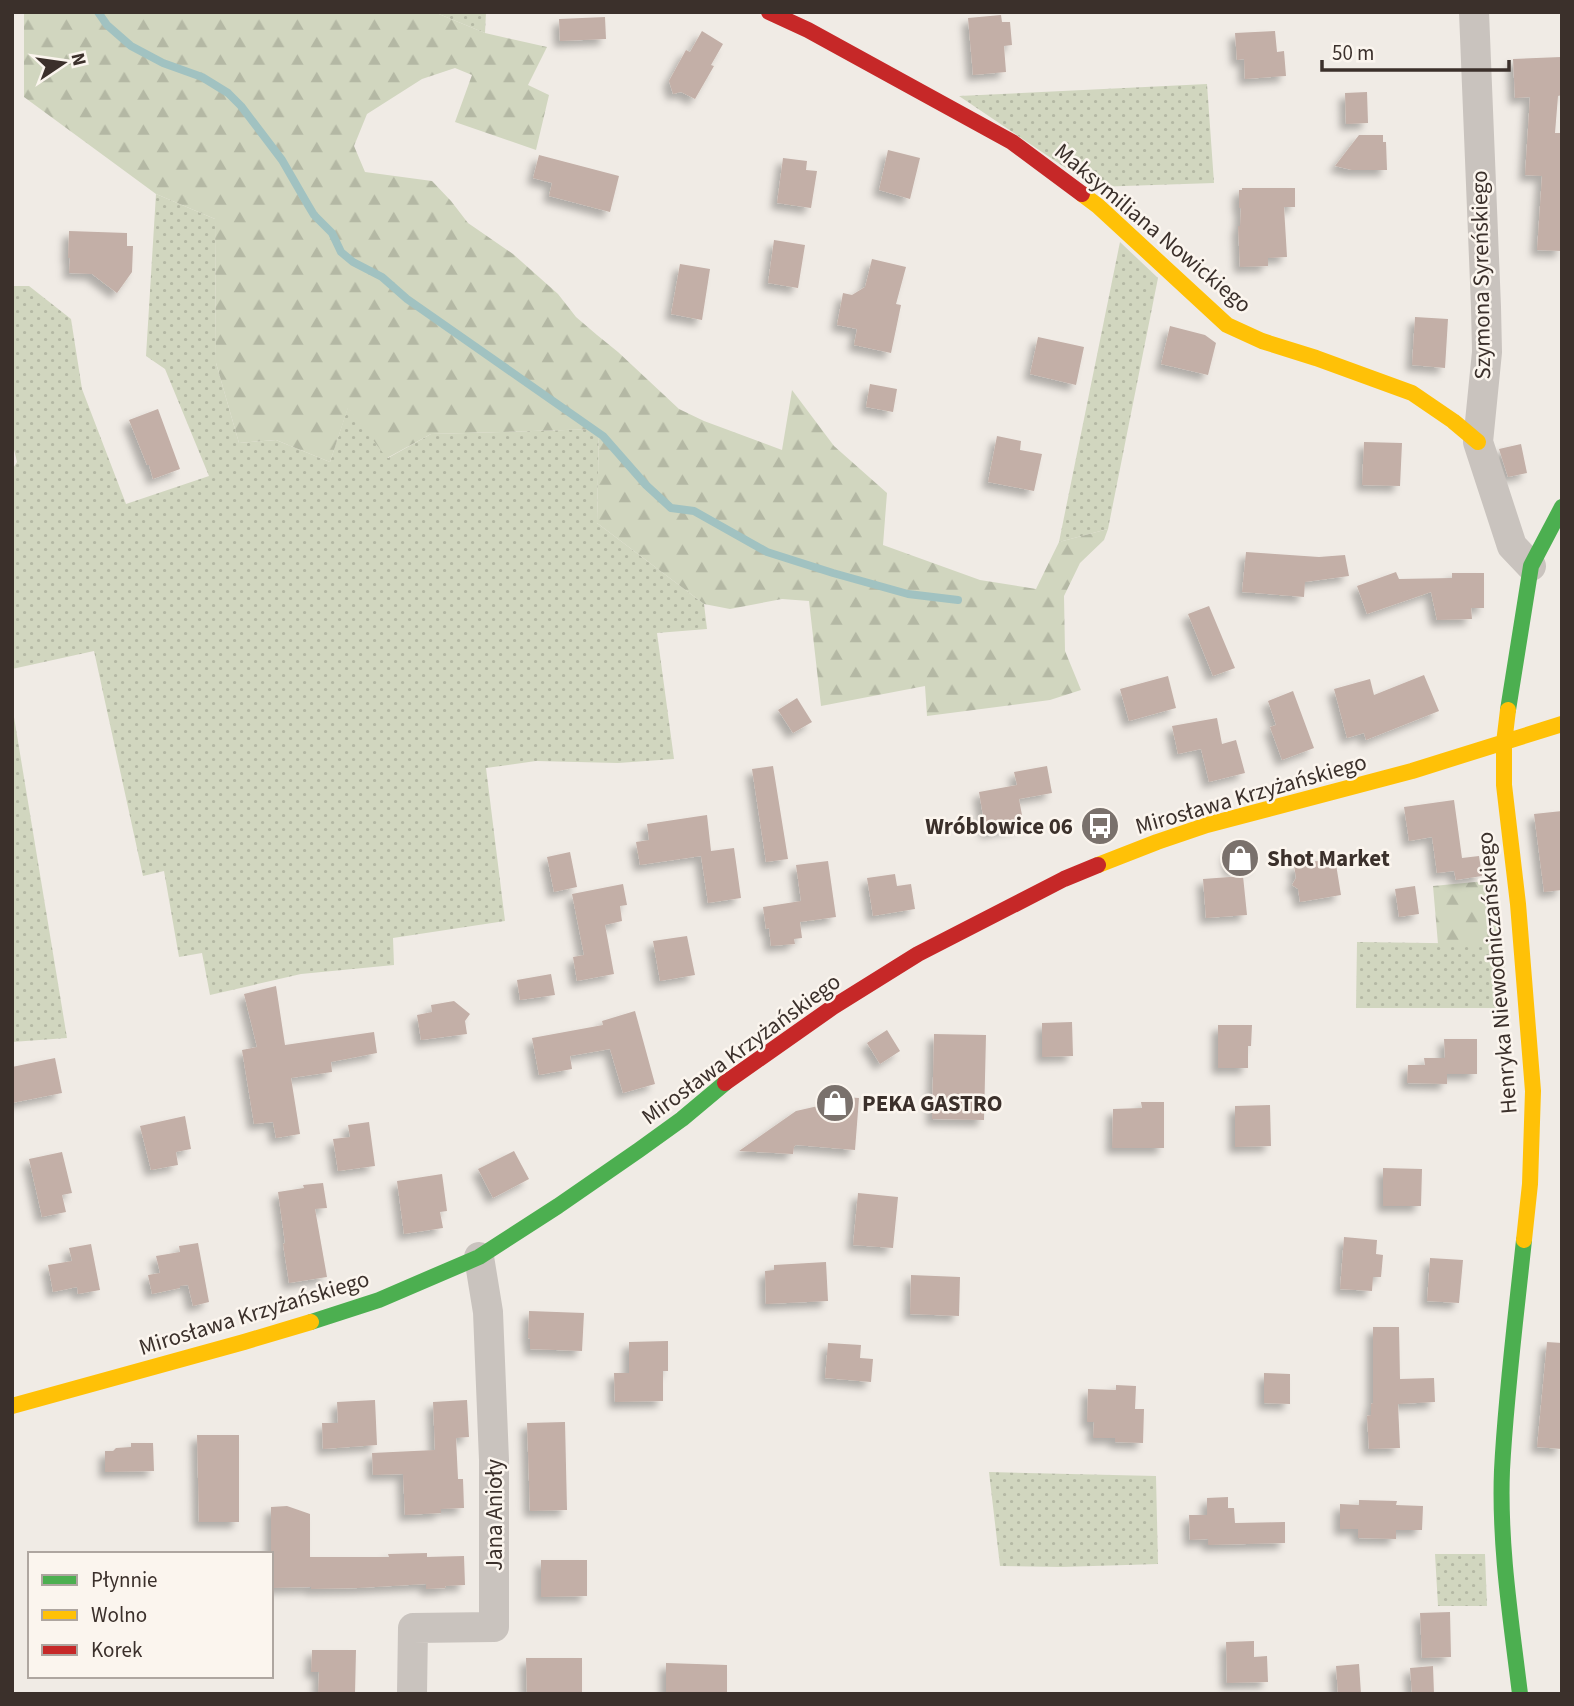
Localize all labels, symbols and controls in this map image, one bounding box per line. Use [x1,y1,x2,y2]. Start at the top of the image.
north arrow [28,28,98,98]
scale bar [1322,28,1509,72]
text: 50 m [1332,38,1374,68]
text: N [64,50,93,69]
street label: Maksymiliana Nowickiego [1047,135,1259,321]
street label: Szymona Syreńskiego [1463,170,1499,380]
street label: Mirosława Krzyżańskiego [1131,745,1371,843]
bus stop icon: Wróblowice 06 [1079,805,1121,847]
place label: Wróblowice 06 [925,810,1073,843]
street label: Henryka Niewodniczańskiego [1468,831,1526,1115]
shop icon: Shot Market [1219,837,1261,879]
place label: Shot Market [1267,842,1390,875]
street label: Mirosława Krzyżańskiego [635,965,847,1133]
shop icon: PEKA GASTRO [814,1082,856,1124]
place label: PEKA GASTRO [862,1087,1003,1120]
street label: Mirosława Krzyżańskiego [135,1262,373,1364]
street label: Jana Anioły [478,1459,511,1571]
legend [28,1552,273,1678]
text: Płynnie [91,1565,158,1595]
text: Wolno [91,1600,147,1630]
text: Korek [91,1635,143,1665]

